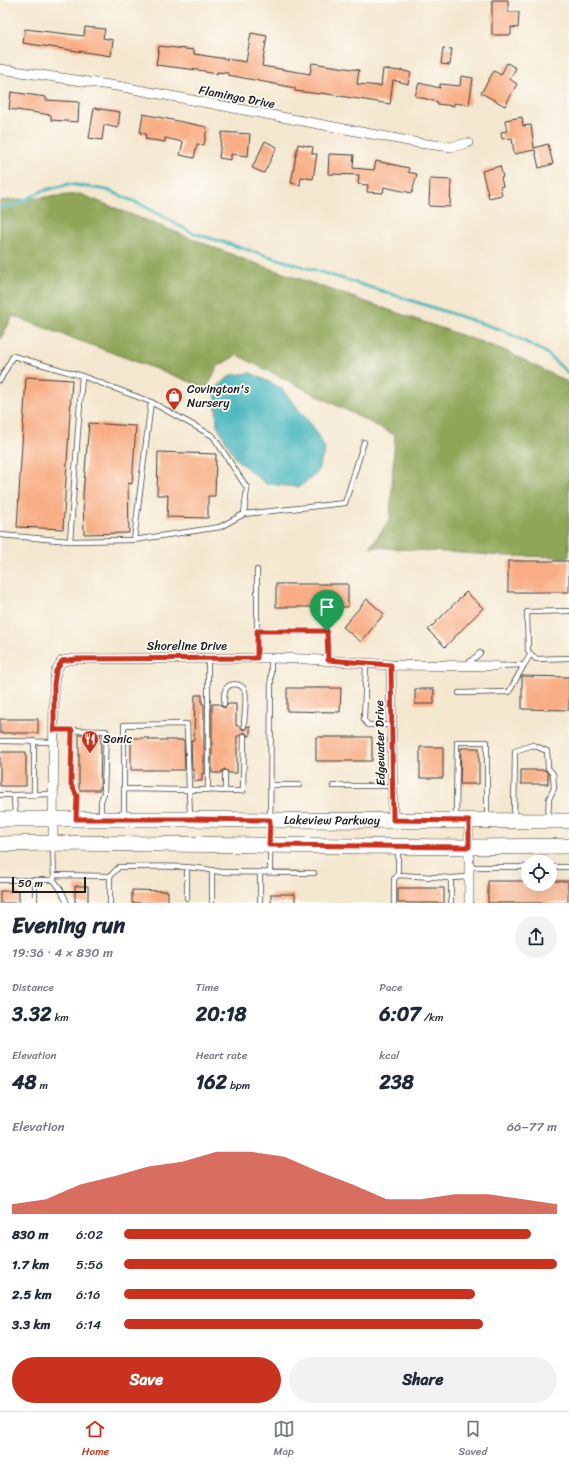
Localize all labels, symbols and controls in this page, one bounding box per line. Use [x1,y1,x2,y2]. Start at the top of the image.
street label: Flamingo Drive [197,79,277,115]
place label: Covington's Nursery [187,378,249,414]
shop icon: Covington's Nursery [164,386,184,411]
pin [310,590,344,631]
icon: arrive [316,596,338,618]
street label: Shoreline Drive [147,635,227,657]
street label: Edgewater Drive [368,700,392,786]
place label: Sonic [103,728,132,750]
restaurant icon: Sonic [80,729,100,754]
street label: Lakeview Parkway [284,809,381,831]
map controls [521,855,557,891]
button: locate [521,855,557,891]
text: 50 m [18,874,43,893]
scale bar [12,875,86,894]
text: Evening run [12,906,125,945]
button: share [515,916,557,958]
text: 19:36 · 4 × 830 m [12,941,113,964]
text: Distance [12,978,54,997]
text: Time [196,978,219,997]
text: Pace [379,978,403,997]
text: 3.32 [12,997,52,1032]
text: 20:18 [196,997,247,1032]
text: 6:07 [379,997,421,1032]
text: km [52,1008,69,1027]
text: /km [421,1008,443,1027]
text: Elevation [12,1046,57,1065]
text: Heart rate [196,1046,247,1065]
text: kcal [379,1046,399,1065]
text: 48 [12,1065,37,1100]
text: 162 [196,1065,227,1100]
text: 238 [379,1065,414,1100]
text: m [37,1076,48,1095]
text: bpm [227,1076,250,1095]
text: Elevation [12,1115,65,1138]
text: 66–77 m [507,1115,557,1138]
text: 830 m [12,1223,49,1246]
text: 6:02 [76,1223,103,1246]
text: 1.7 km [12,1253,49,1276]
text: 5:56 [76,1253,103,1276]
text: 2.5 km [12,1283,52,1306]
text: 6:16 [76,1283,100,1306]
text: 3.3 km [12,1313,50,1336]
text: 6:14 [76,1313,101,1336]
button: Save [12,1357,281,1403]
button: Share [289,1357,557,1403]
tab: Home [82,1418,109,1461]
tab: Map [273,1418,295,1461]
tab: Saved [458,1418,487,1461]

